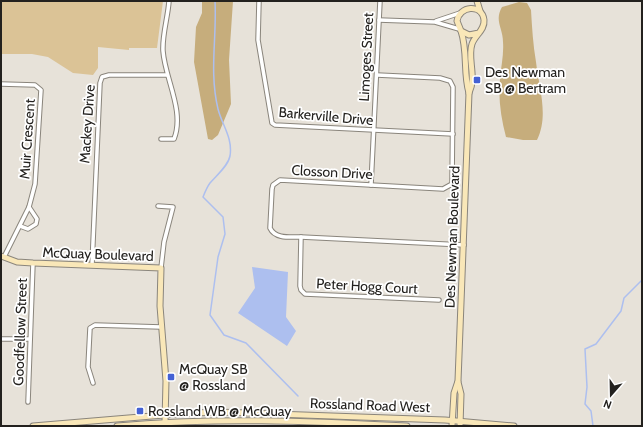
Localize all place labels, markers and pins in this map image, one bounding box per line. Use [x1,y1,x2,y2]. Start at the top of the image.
place label: Des Newman SB @ Bertram [485,63,566,97]
marker: Des Newman SB @ Bertram [472,75,482,85]
place label: McQuay SB @ Rossland [179,360,248,394]
marker: McQuay SB @ Rossland [166,372,176,382]
place label: Rossland WB @ McQuay [148,402,291,420]
marker: Rossland WB @ McQuay [135,406,145,416]

